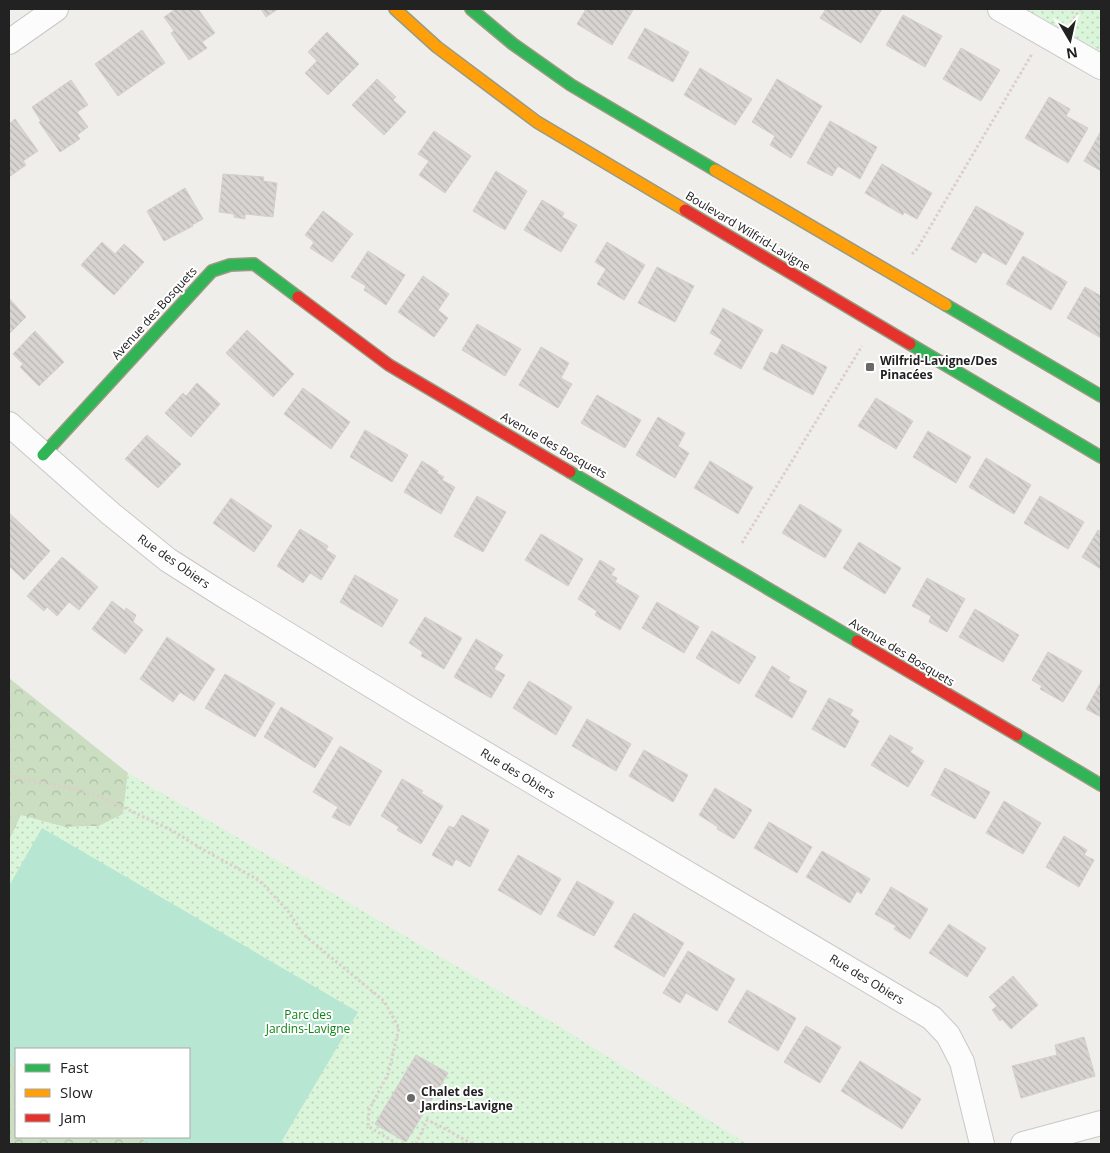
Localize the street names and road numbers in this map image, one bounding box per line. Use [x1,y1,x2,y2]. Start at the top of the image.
street label: Boulevard Wilfrid-Lavigne [682,187,814,275]
street label: Avenue des Bosquets [108,263,201,363]
street label: Avenue des Bosquets [498,408,610,482]
street label: Rue des Obiers [134,530,214,592]
street label: Avenue des Bosquets [846,614,958,690]
street label: Rue des Obiers [477,744,559,802]
street label: Rue des Obiers [826,950,908,1008]

